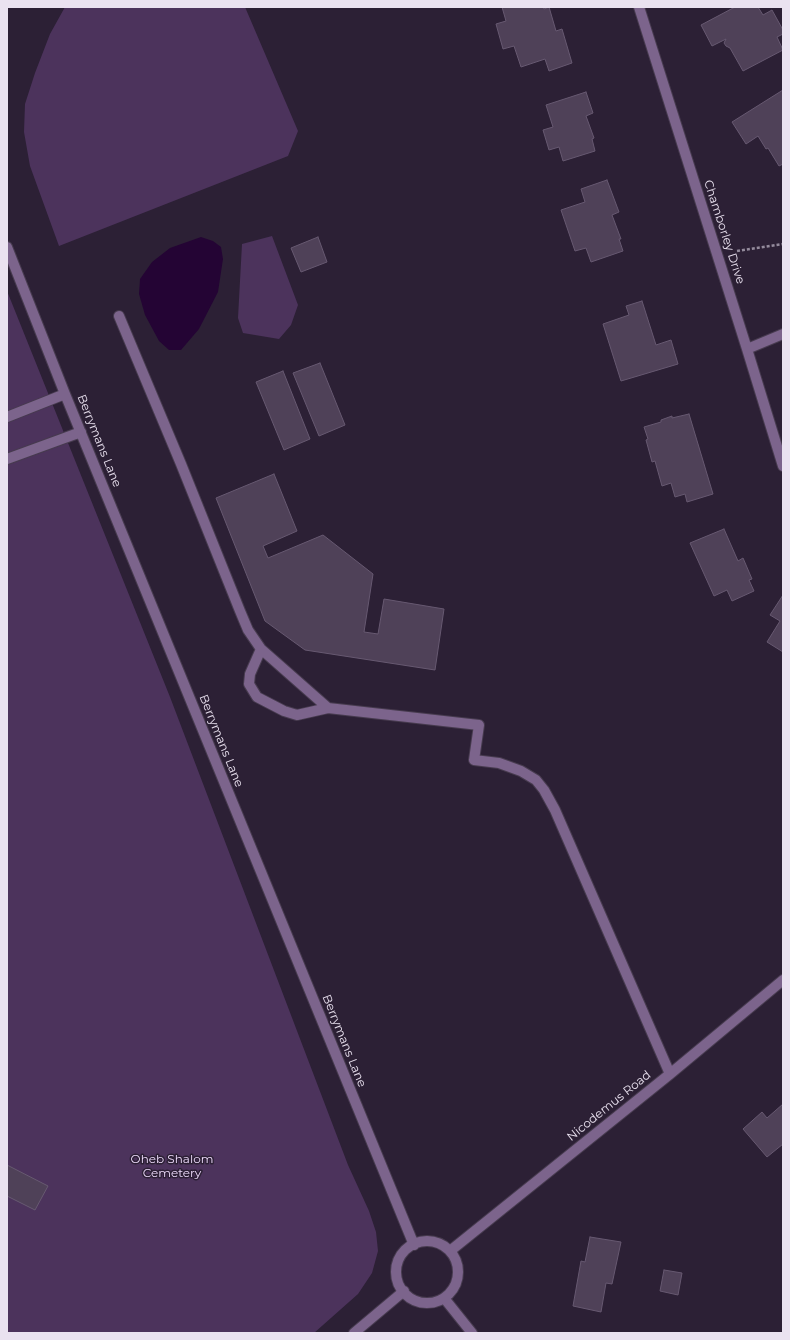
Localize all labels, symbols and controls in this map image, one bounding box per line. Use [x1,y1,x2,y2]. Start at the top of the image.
street label: Chamborley Drive [700,178,748,286]
street label: Berrymans Lane [74,393,124,489]
street label: Berrymans Lane [196,693,246,789]
street label: Berrymans Lane [319,993,369,1089]
street label: Nicodemus Road [564,1068,654,1144]
park label: Oheb Shalom Cemetery [131,1152,213,1180]

